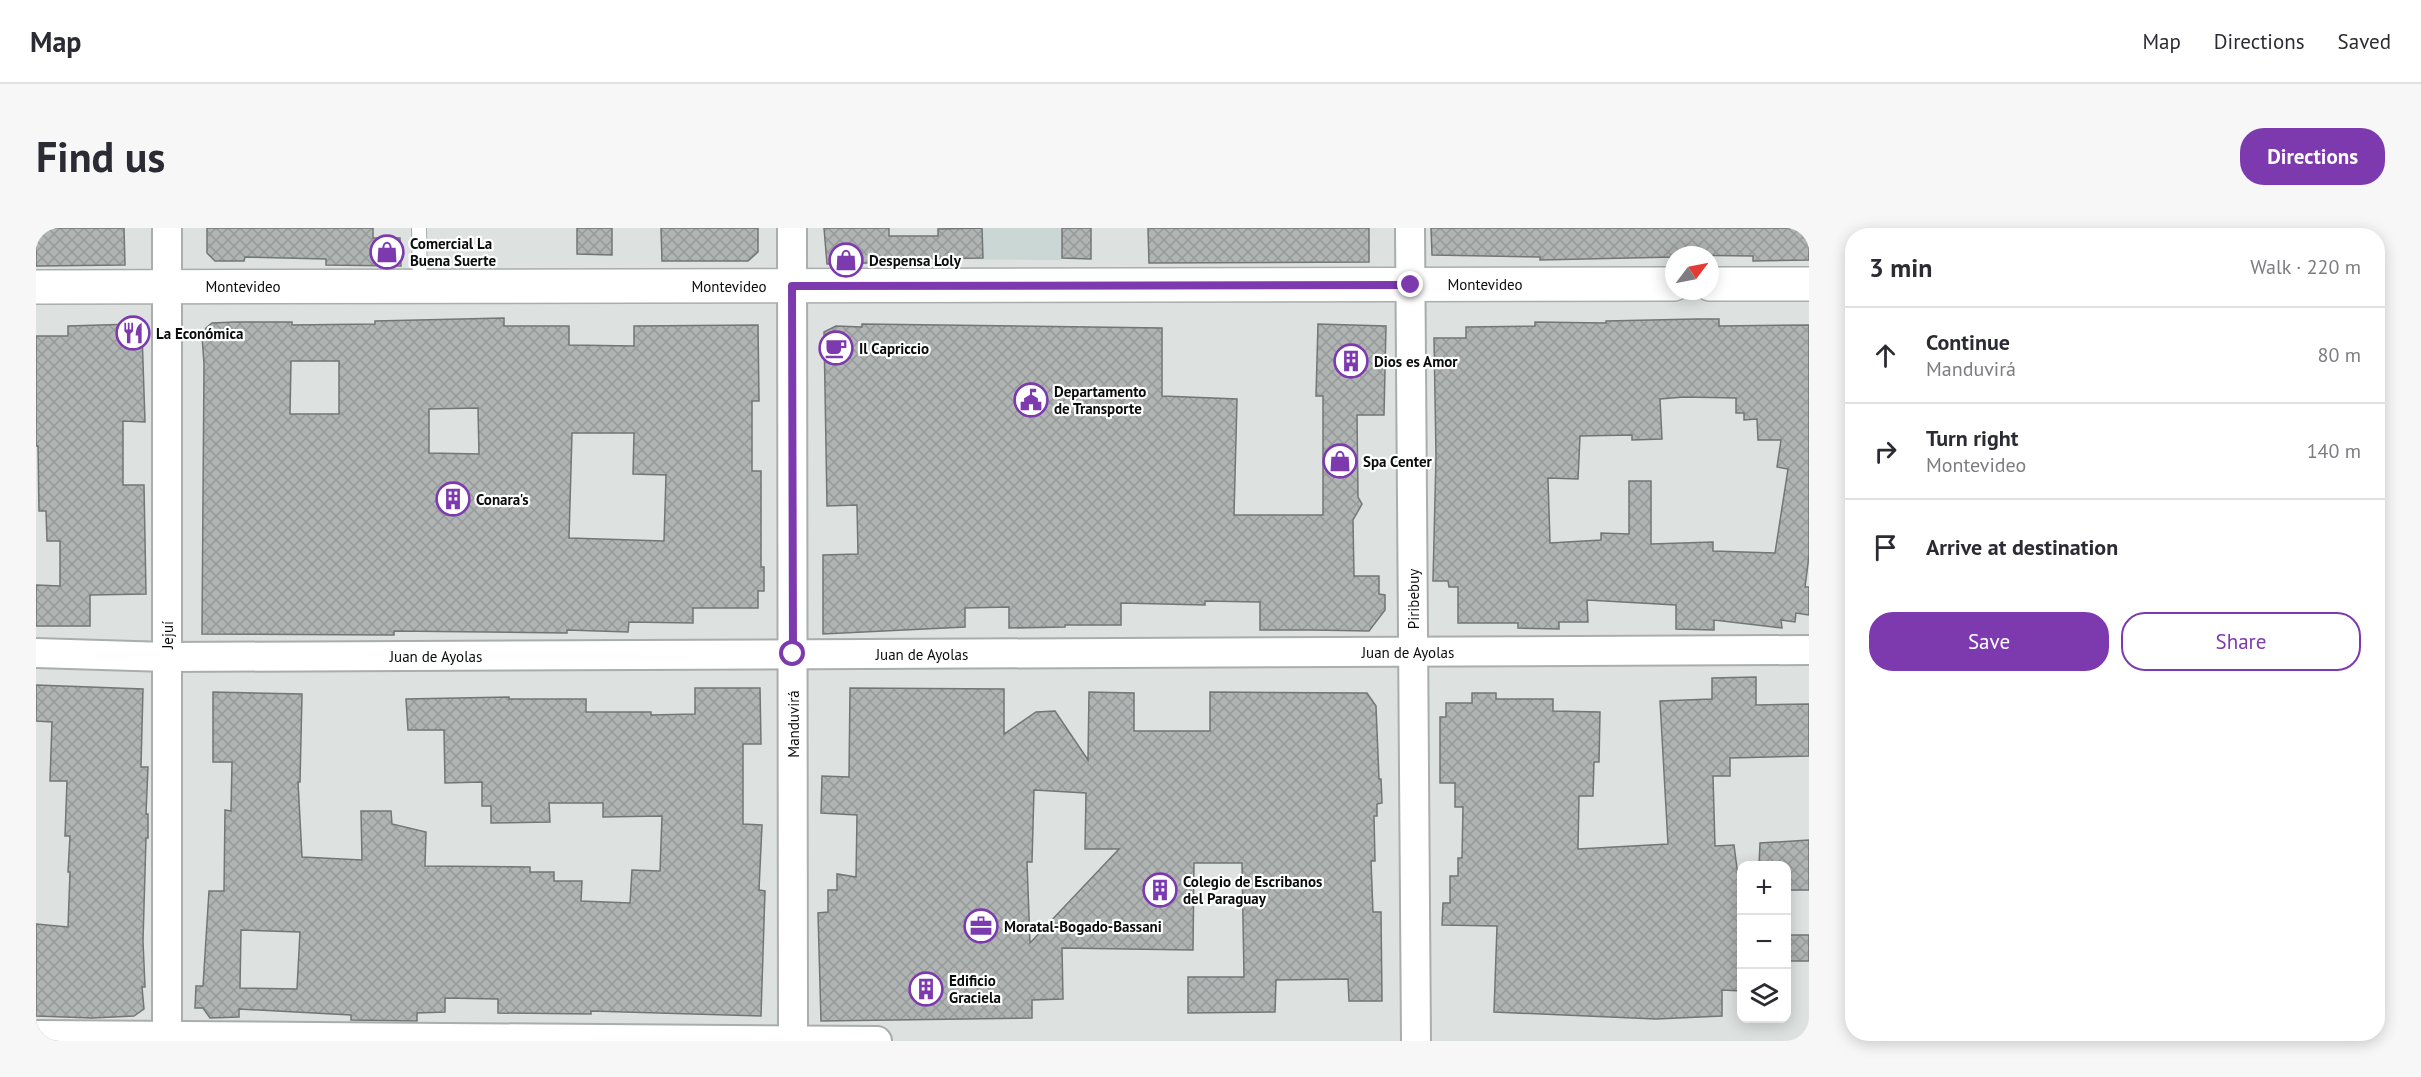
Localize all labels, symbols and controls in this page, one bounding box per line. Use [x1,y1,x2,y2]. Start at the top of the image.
text: Map [30,23,81,60]
text: Map [2142,28,2181,55]
text: Directions [2214,28,2305,55]
text: Saved [2338,28,2391,55]
button: Directions [2240,128,2385,185]
text: Find us [36,129,165,184]
shop icon: Comercial La Buena Suerte [369,234,405,270]
place label: Comercial La Buena Suerte [410,234,496,270]
shop icon: Despensa Loly [828,242,864,278]
north arrow [1665,246,1719,300]
place label: Despensa Loly [869,251,962,270]
text: 3 min [1869,251,1932,284]
text: Walk · 220 m [2250,254,2361,280]
route end [1397,271,1423,297]
street label: Montevideo [1447,275,1523,294]
street label: Montevideo [205,277,281,296]
street label: Montevideo [691,277,767,296]
restaurant icon: La Económica [115,315,151,351]
place label: La Económica [156,324,243,343]
text: Continue [1926,328,2010,356]
cafe icon: Il Capriccio [818,330,854,366]
place label: Il Capriccio [859,339,929,358]
icon: ahead [1869,339,1902,372]
text: 80 m [2318,342,2361,368]
building icon: Dios es Amor [1333,343,1369,379]
place label: Dios es Amor [1374,352,1458,371]
text: Manduvirá [1926,356,2016,382]
public building icon: Departamento de Transporte [1013,382,1049,418]
place label: Departamento de Transporte [1054,382,1146,418]
text: Turn right [1926,424,2018,452]
icon: right [1869,435,1902,468]
text: 140 m [2307,438,2361,464]
shop icon: Spa Center [1322,443,1358,479]
place label: Spa Center [1363,452,1433,471]
text: Montevideo [1926,452,2026,478]
building icon: Conara's [435,481,471,517]
place label: Conara's [476,490,529,509]
icon: arrive [1869,531,1902,564]
text: Arrive at destination [1926,533,2118,561]
street label: Piribebuy [1404,569,1423,629]
button: Save [1869,612,2109,671]
button: Share [2121,612,2361,671]
street label: Jejuí [158,621,177,650]
route start [779,640,805,666]
street label: Juan de Ayolas [1361,643,1454,662]
street label: Juan de Ayolas [875,645,968,664]
street label: Juan de Ayolas [389,647,482,666]
street label: Manduvirá [784,690,803,758]
map controls [1737,861,1791,1023]
button: + [1737,861,1791,915]
building icon: Colegio de Escribanos del Paraguay [1142,872,1178,908]
place label: Colegio de Escribanos del Paraguay [1183,872,1322,908]
office icon: Moratal-Bogado-Bassani [963,908,999,944]
button: − [1737,915,1791,969]
place label: Moratal-Bogado-Bassani [1004,917,1162,936]
button: layers [1737,969,1791,1023]
building icon: Edificio Graciela [908,971,944,1007]
place label: Edificio Graciela [949,971,1001,1007]

